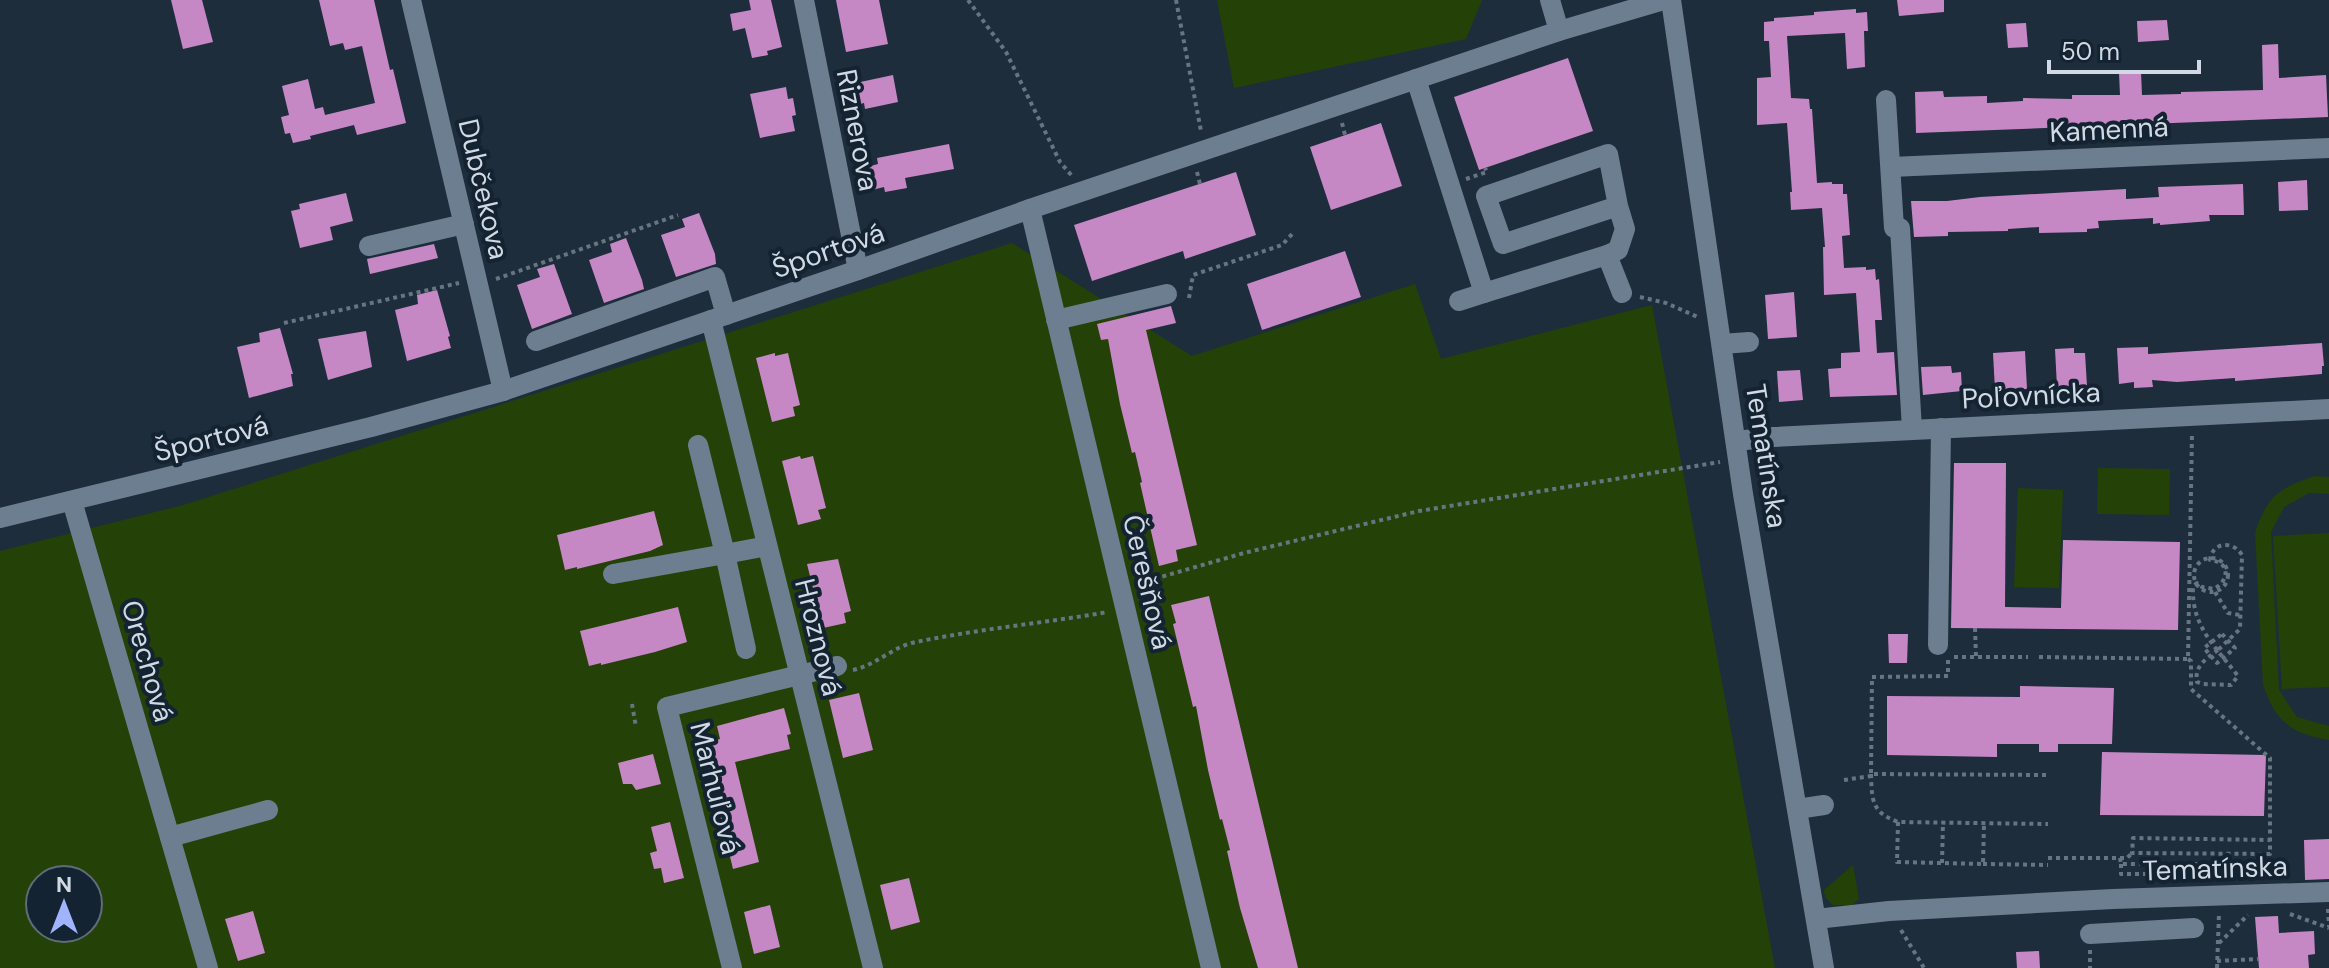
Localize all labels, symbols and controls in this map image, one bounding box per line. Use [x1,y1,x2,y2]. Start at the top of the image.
scale bar [2049,24,2199,74]
text: 50 m [2061,36,2120,67]
street label: Riznerova [828,66,887,194]
street label: Kamenná [2049,108,2170,151]
street label: Dubčekova [449,115,518,263]
street label: Športová [767,214,889,287]
street label: Poľovnícka [1961,373,2101,418]
street label: Tematínska [1737,381,1796,531]
street label: Športová [150,406,272,471]
street label: Čerešňová [1114,511,1181,653]
street label: Hroznová [786,575,851,700]
street label: Orechová [113,596,182,726]
street label: Marhuľová [681,718,750,858]
street label: Tematínska [2142,847,2288,890]
north arrow [24,864,104,944]
text: N [56,870,72,899]

